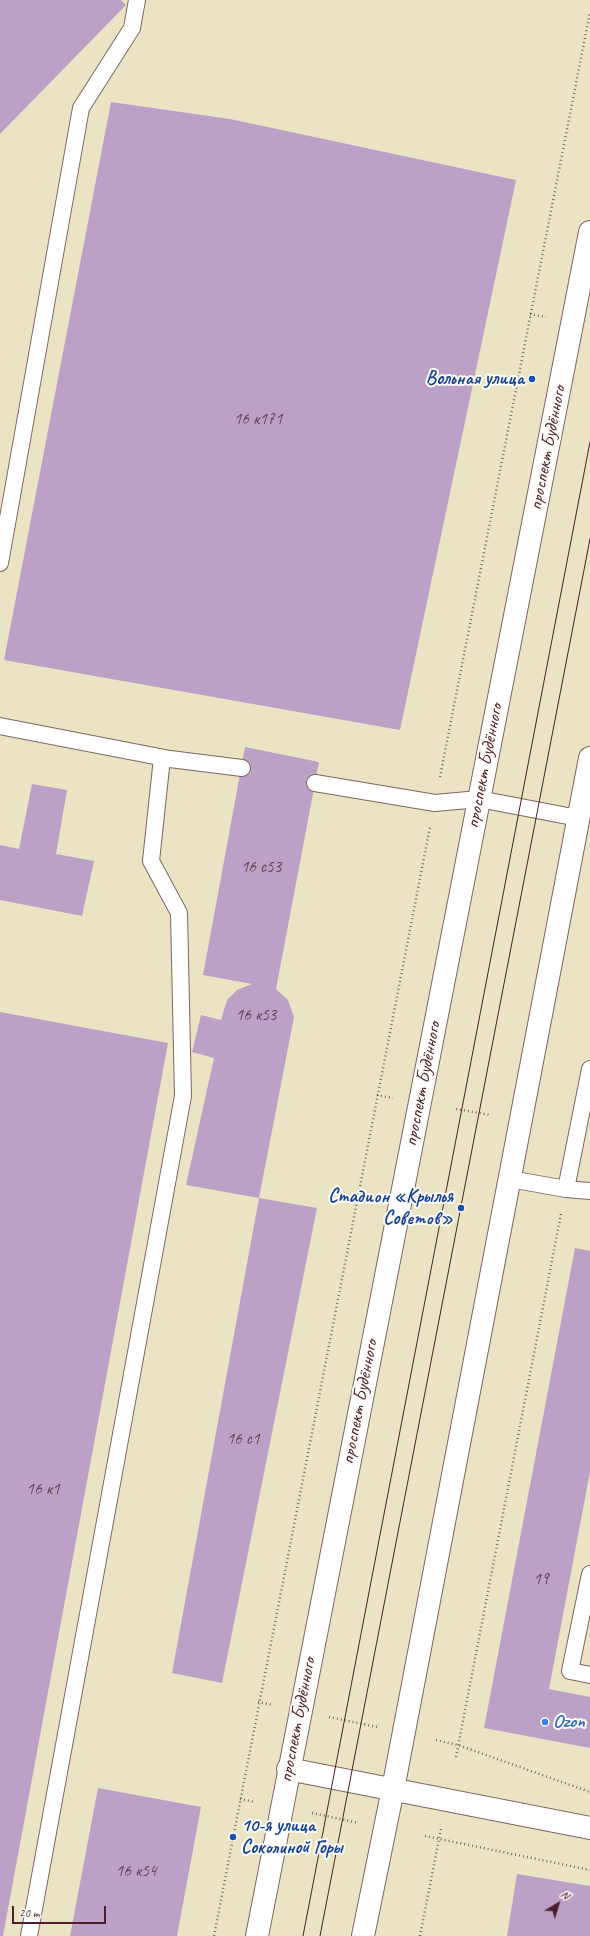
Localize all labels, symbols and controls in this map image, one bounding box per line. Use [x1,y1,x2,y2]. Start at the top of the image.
place label: Вольная улица [426,368,524,390]
marker: Вольная улица [527,374,537,384]
street label: проспект Будённого [525,384,571,512]
house number: 16 к171 [234,410,282,430]
street label: проспект Будённого [462,702,508,830]
house number: 16 c53 [241,858,281,878]
house number: 16 к53 [236,1006,276,1026]
street label: проспект Будённого [400,1020,446,1148]
place label: Стадион «Крылья Советов» [328,1186,453,1230]
marker: Стадион «Крылья Советов» [456,1203,466,1213]
street label: проспект Будённого [337,1338,383,1466]
house number: 16 c1 [226,1430,260,1450]
house number: 16 к1 [26,1480,60,1500]
house number: 19 [533,1570,549,1590]
street label: проспект Будённого [275,1656,321,1784]
place label: Ozon [553,1711,585,1733]
marker: Ozon [540,1717,550,1727]
place label: 10-я улица Соколиной Горы [241,1815,342,1859]
marker: 10-я улица Соколиной Горы [228,1832,238,1842]
house number: 16 к54 [116,1862,156,1882]
north arrow [538,1884,578,1924]
text: N [558,1887,572,1902]
scale bar [14,1898,108,1924]
text: 20 m [19,1905,39,1921]

